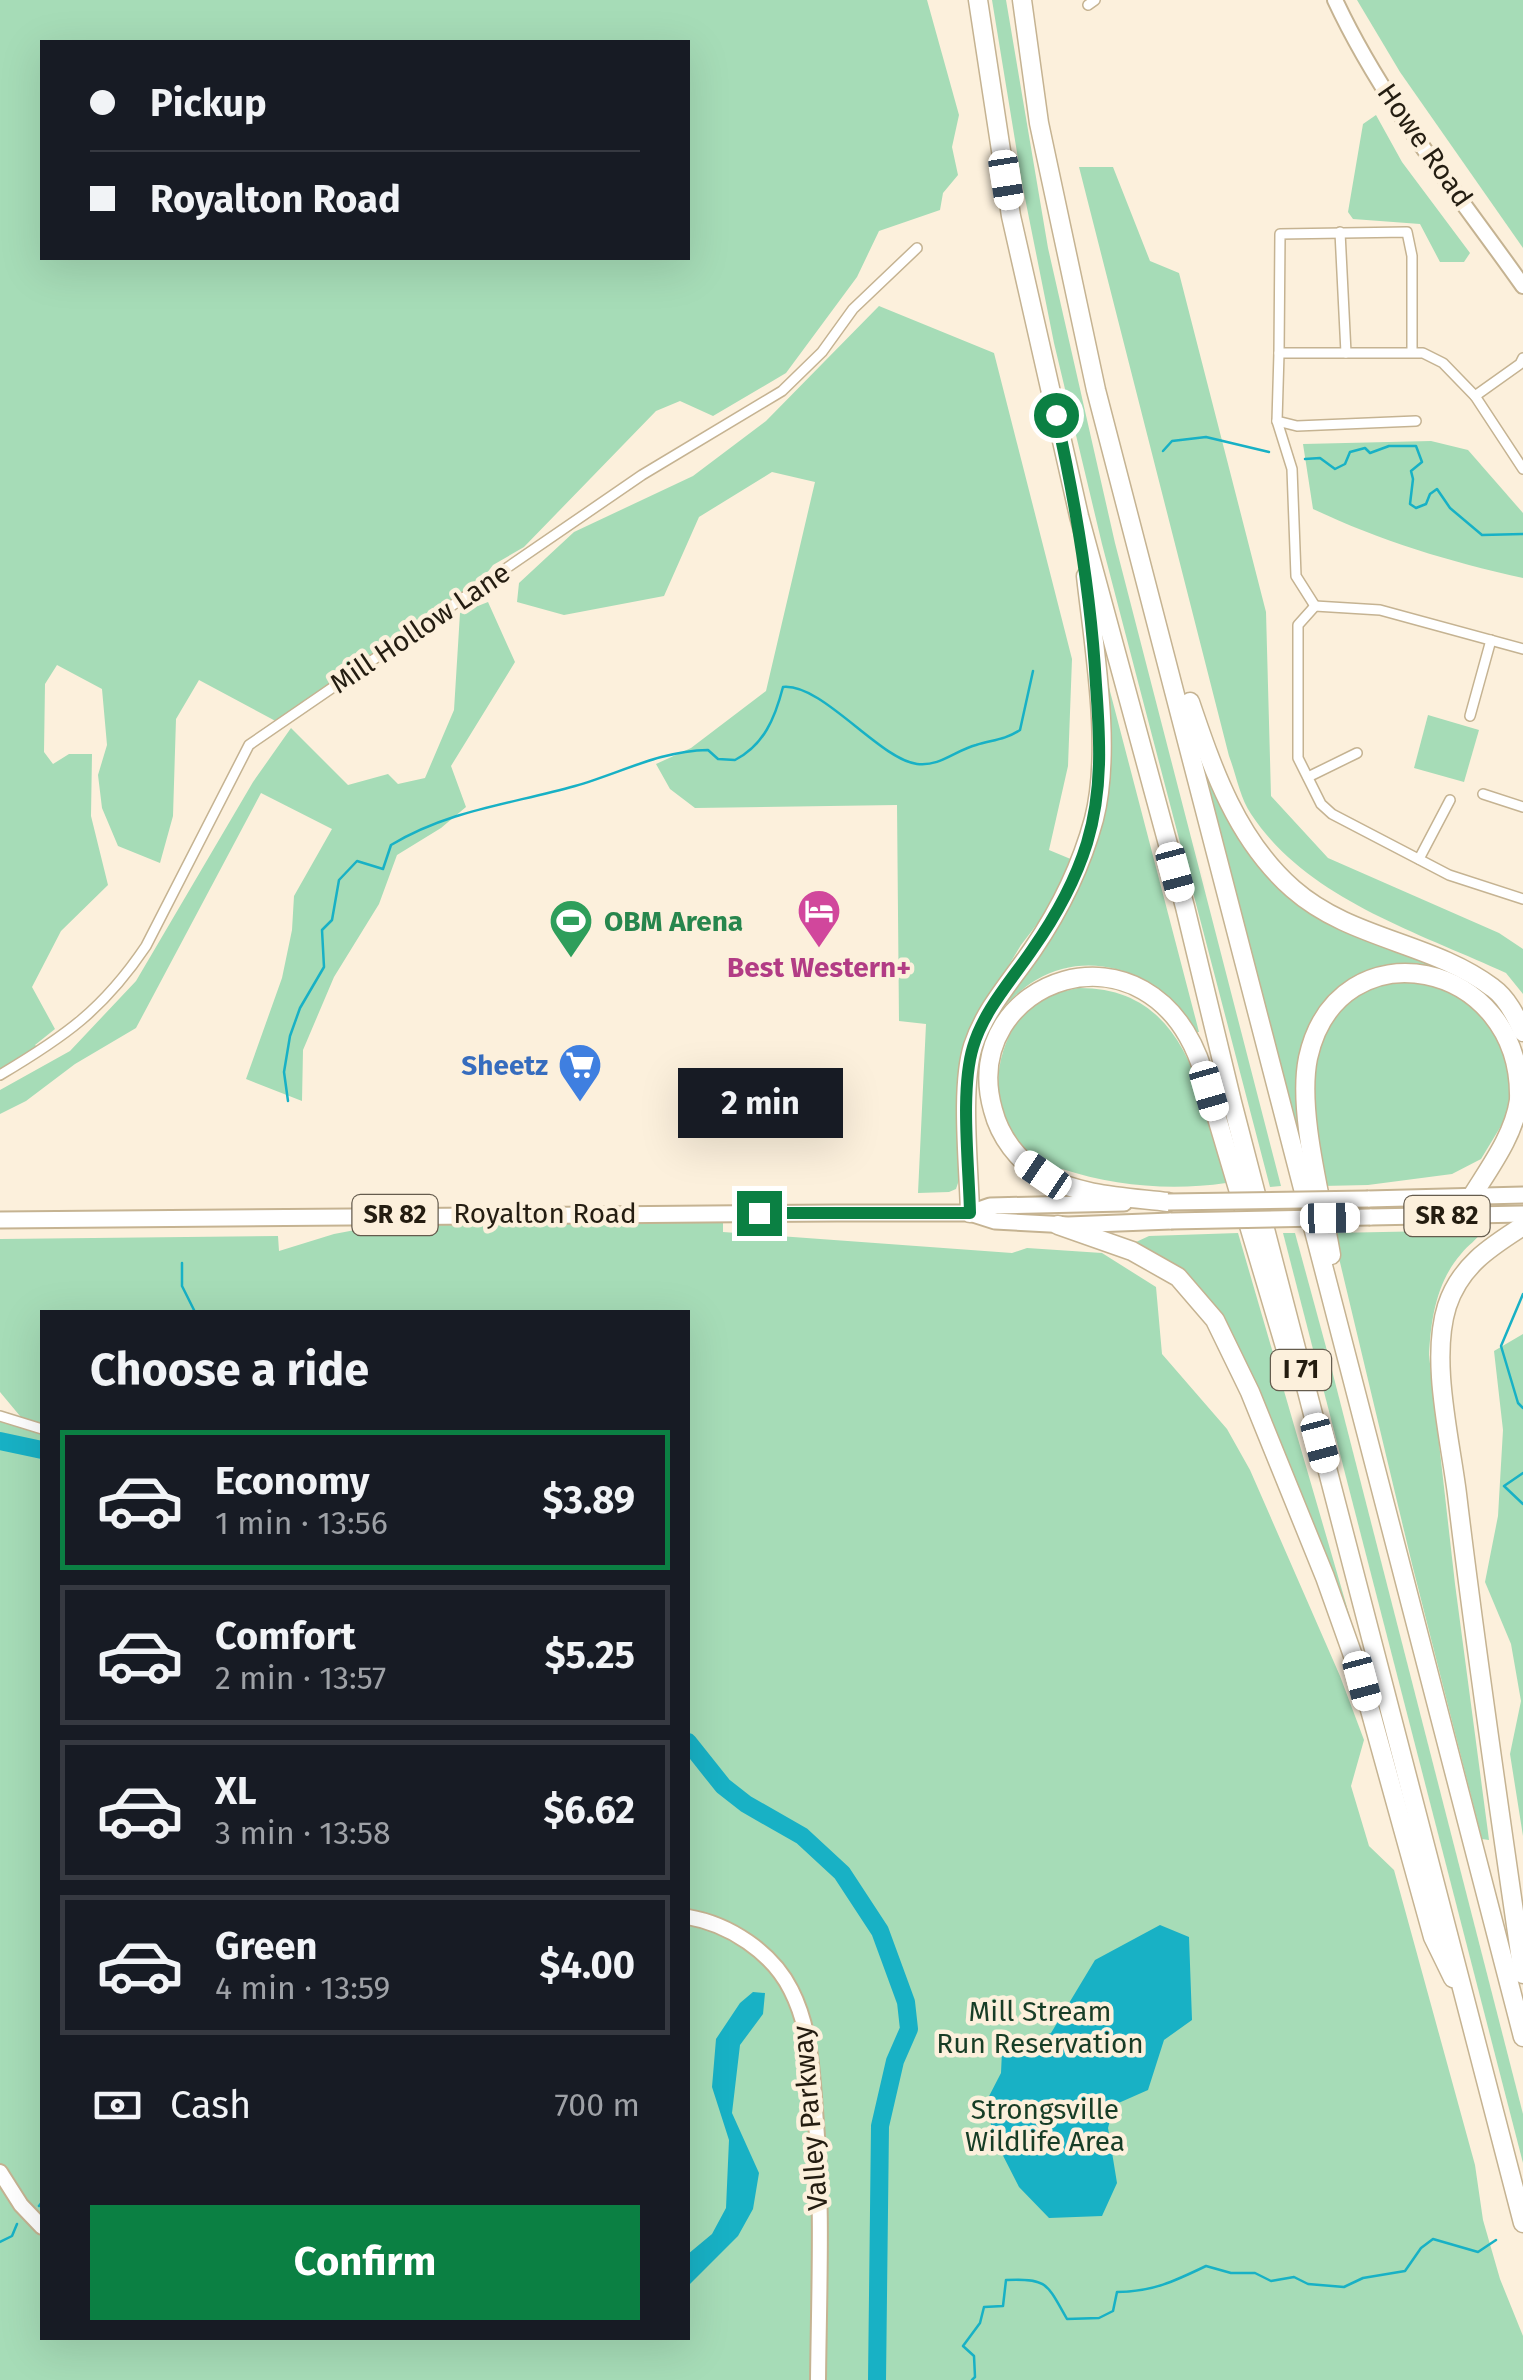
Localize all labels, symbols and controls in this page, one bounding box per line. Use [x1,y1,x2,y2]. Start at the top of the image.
street label: Howe Road [1371,77,1479,213]
text: Pickup [150,80,267,126]
car [986,148,1026,212]
text: Royalton Road [150,176,401,222]
route start [1034,393,1079,438]
street label: Mill Hollow Lane [324,556,516,700]
car [1153,839,1197,905]
hotel icon: Best Western+ [796,888,842,949]
sports icon: OBM Arena [548,898,594,959]
place label: OBM Arena [604,905,743,938]
place label: Best Western+ [727,951,911,984]
supermarket icon: Sheetz [557,1042,603,1103]
place label: Sheetz [461,1049,548,1082]
car [1186,1058,1232,1124]
callout: 2 min [676,1068,842,1138]
text: 2 min [721,1084,800,1122]
car [1010,1146,1076,1204]
route end [737,1191,782,1236]
road number: SR 82 [352,1195,438,1235]
road number: SR 82 [1404,1196,1490,1236]
street label: Royalton Road [453,1197,637,1230]
car [1300,1202,1360,1234]
text: Choose a ride [90,1343,369,1397]
road number: I 71 [1271,1350,1331,1390]
car [1298,1410,1342,1476]
icon: car [95,1455,185,1545]
text: Economy [215,1458,370,1504]
text: $3.89 [543,1477,635,1523]
text: 1 min · 13:56 [215,1504,388,1542]
icon: car [95,1610,185,1700]
text: Comfort [215,1613,356,1659]
text: $5.25 [545,1632,635,1678]
car [1340,1648,1384,1714]
text: 2 min · 13:57 [215,1659,386,1697]
icon: car [95,1765,185,1855]
text: XL [215,1768,257,1814]
text: $6.62 [543,1787,635,1833]
text: 3 min · 13:58 [215,1814,391,1852]
icon: car [95,1920,185,2010]
text: Green [215,1923,318,1969]
text: $4.00 [540,1942,635,1988]
text: 4 min · 13:59 [215,1969,390,2007]
park label: Mill Stream Run Reservation [936,1995,1144,2060]
street label: Valley Parkway [785,2024,835,2212]
icon: cash [90,2078,145,2133]
text: Cash [170,2082,251,2128]
text: 700 m [555,2086,640,2124]
park label: Strongsville Wildlife Area [965,2093,1125,2158]
button: Confirm [90,2205,640,2320]

